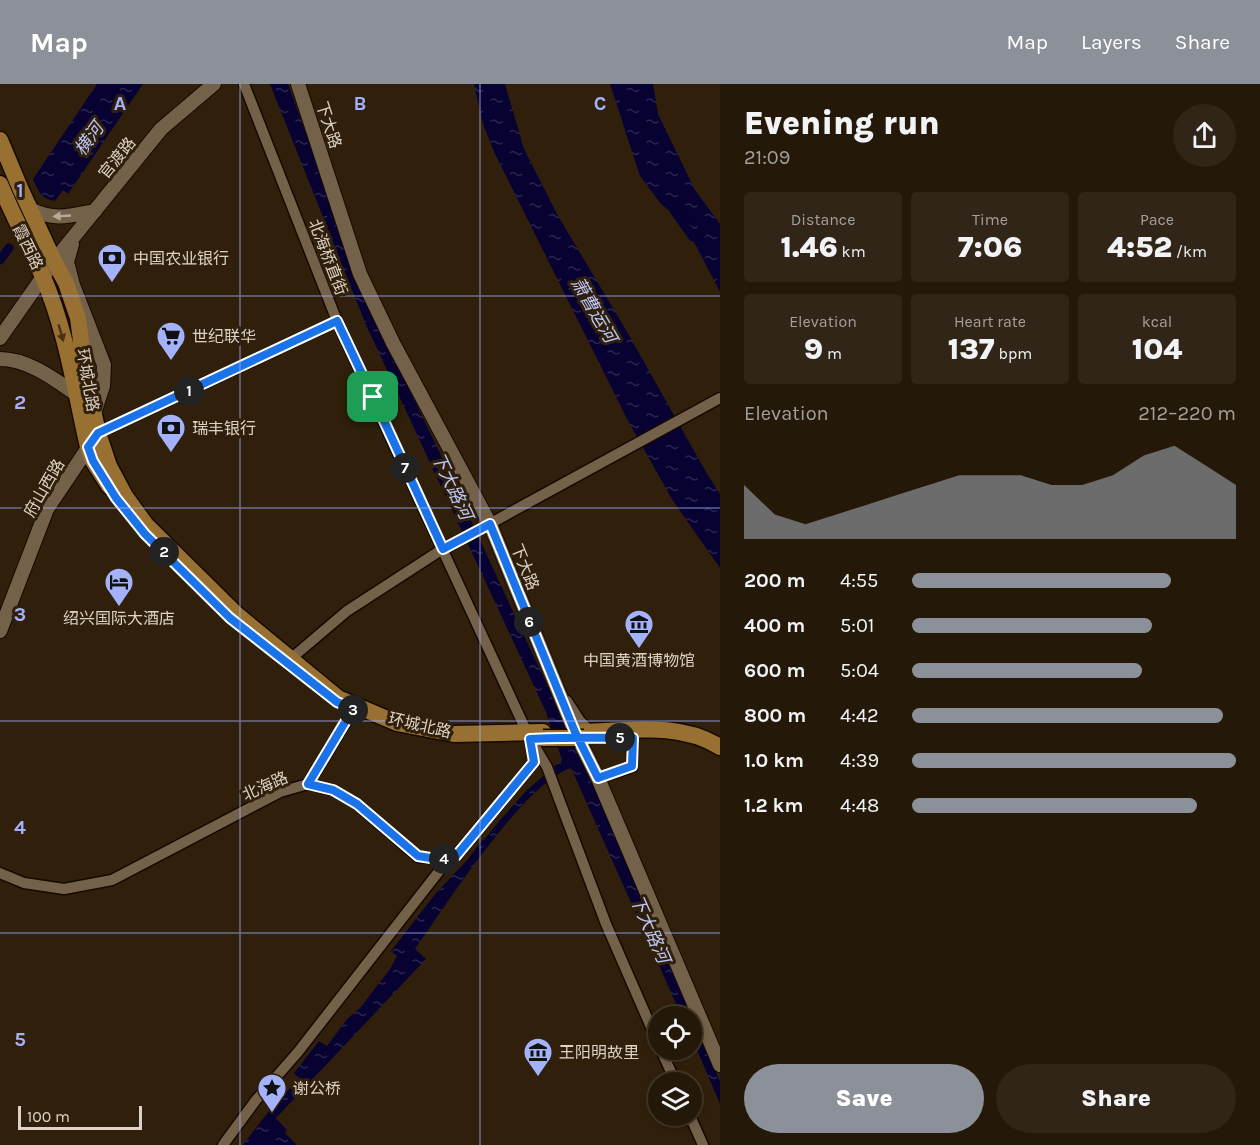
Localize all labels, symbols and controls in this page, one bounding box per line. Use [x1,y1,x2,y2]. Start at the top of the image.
text: Map [30,26,88,59]
text: Map [1006,30,1048,54]
text: Layers [1081,30,1142,54]
text: Share [1175,30,1230,54]
text: A [114,92,127,115]
text: B [354,92,366,115]
text: C [594,92,606,115]
street label: 下大路 [313,99,345,151]
text: Evening run [744,104,940,142]
button: share [1173,104,1236,167]
water label: 横河 [70,116,110,160]
street label: 官渡路 [95,133,139,183]
text: 21:09 [744,146,790,169]
text: 1 [16,179,24,202]
text: Distance [791,210,855,229]
text: Time [972,210,1008,229]
text: Pace [1140,210,1174,229]
one-way arrow [52,212,71,221]
street label: 北海桥直街 [305,216,351,298]
street label: 霞西路 [9,221,47,273]
text: 1.46 [780,229,838,265]
text: 7:06 [958,229,1022,265]
text: 4:52 [1107,229,1172,265]
bank icon: 中国农业银行 [96,242,128,284]
text: km [838,242,866,261]
text: /km [1172,242,1207,261]
place label: 中国农业银行 [133,249,229,268]
water label: 萧曹运河 [566,273,623,349]
text: Elevation [789,312,857,331]
text: Heart rate [954,312,1026,331]
text: kcal [1142,312,1172,331]
supermarket icon: 世纪联华 [155,320,187,362]
one-way arrow [57,324,66,342]
place label: 世纪联华 [192,327,256,346]
text: 9 [804,331,823,367]
text: 137 [948,331,995,367]
text: 104 [1132,331,1182,367]
text: m [823,344,842,363]
text: bpm [995,344,1032,363]
street label: 环城北路 [73,347,103,413]
pin [347,371,398,422]
pin: 1 [174,376,204,406]
icon: arrive [356,380,389,413]
text: 1 [186,381,192,400]
text: 2 [14,391,26,414]
text: Elevation [744,402,829,425]
text: 212–220 m [1138,402,1236,425]
bank icon: 瑞丰银行 [155,412,187,454]
place label: 瑞丰银行 [192,419,256,438]
water label: 下大路河 [427,449,478,526]
pin: 7 [390,453,420,483]
street label: 府山西路 [20,456,68,520]
text: 7 [401,458,409,477]
pin: 2 [149,537,179,567]
street label: 下大路 [507,541,543,593]
text: 2 [159,542,169,561]
hotel icon: 绍兴国际大酒店 [103,566,135,608]
text: 200 m [744,569,805,592]
text: 4:55 [840,569,878,592]
text: 3 [14,603,26,626]
pin: 6 [514,607,544,637]
museum icon: 中国黄酒博物馆 [623,608,655,650]
place label: 绍兴国际大酒店 [63,609,175,628]
text: 6 [524,612,534,631]
text: 400 m [744,614,805,637]
text: 5:01 [840,614,874,637]
place label: 中国黄酒博物馆 [583,651,695,670]
text: 600 m [744,659,805,682]
text: 5:04 [840,659,879,682]
pin: 3 [338,695,368,725]
text: 3 [348,700,358,719]
text: 800 m [744,704,806,727]
text: 4:42 [840,704,879,727]
street label: 环城北路 [387,709,453,741]
pin: 5 [605,723,635,753]
text: 5 [615,728,625,747]
text: 1.0 km [744,749,804,772]
text: 4:39 [840,749,879,772]
street label: 北海路 [239,768,291,804]
text: 1.2 km [744,794,803,817]
text: 4:48 [840,794,879,817]
text: 4 [14,816,26,839]
pin: 4 [429,844,459,874]
text: 4 [439,849,449,868]
water label: 下大路河 [625,892,676,969]
map controls [648,1006,702,1126]
button: locate [648,1006,702,1060]
text: 5 [14,1028,26,1051]
museum icon: 王阳明故里 [522,1036,554,1078]
place label: 王阳明故里 [559,1043,639,1062]
button: Save [744,1064,984,1133]
button: Share [996,1064,1236,1133]
place icon: 谢公桥 [256,1072,288,1114]
button: layers [648,1072,702,1126]
place label: 谢公桥 [293,1079,341,1098]
scale bar [18,1103,142,1130]
text: 100 m [27,1107,70,1126]

